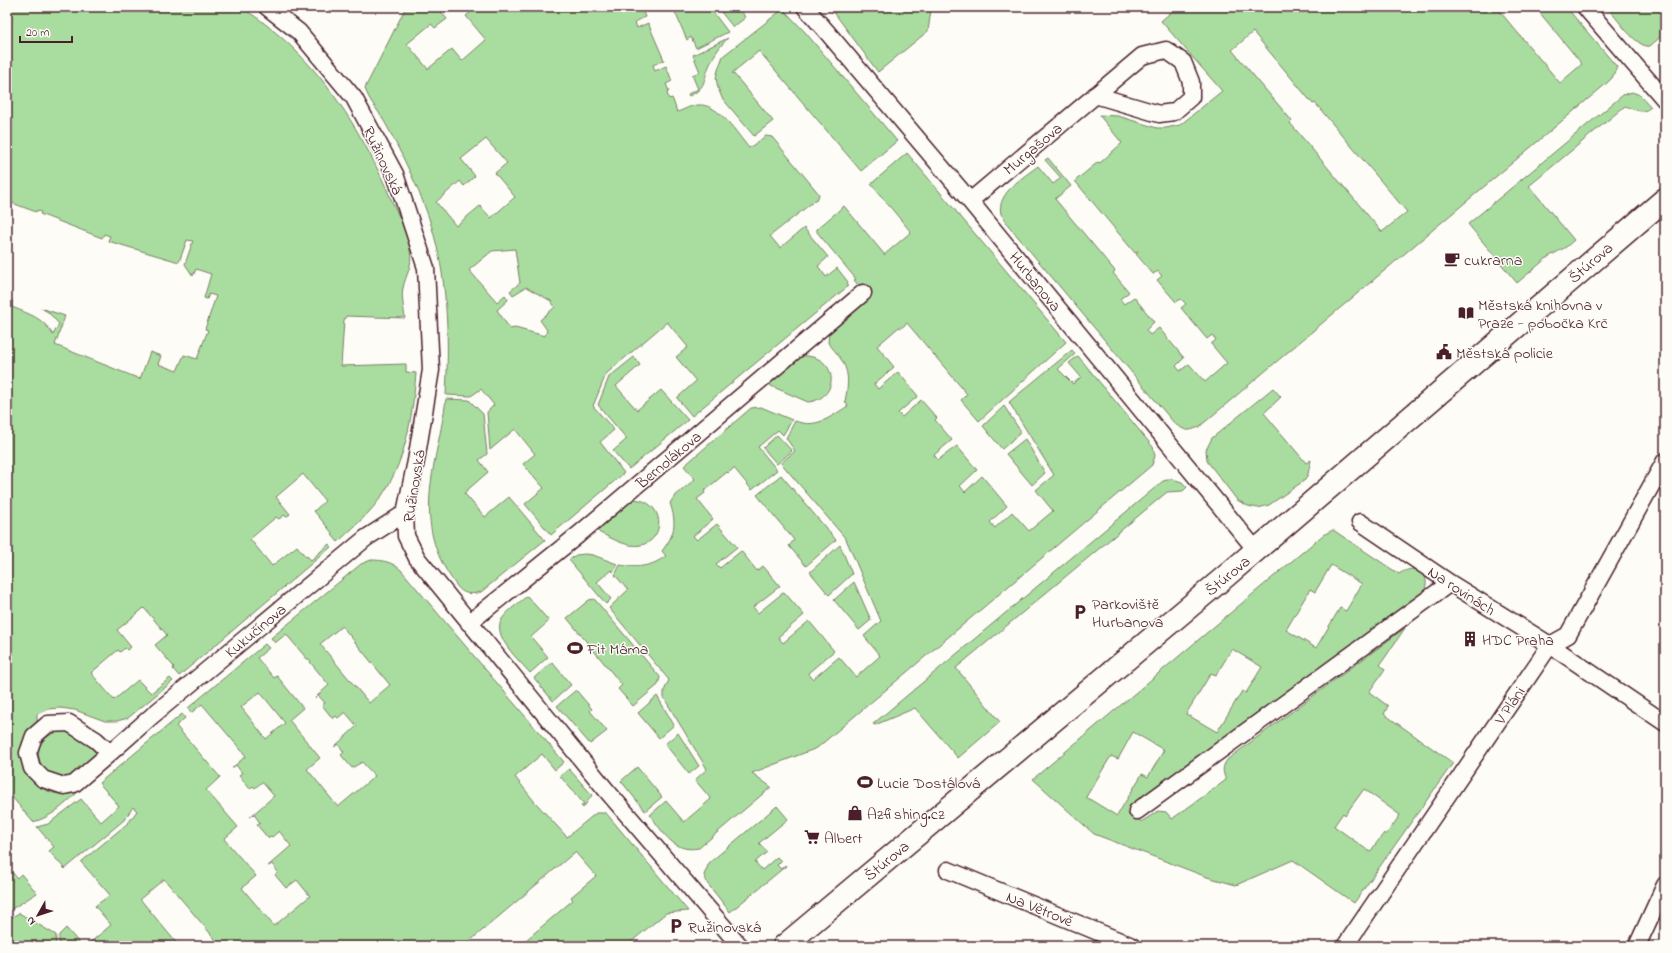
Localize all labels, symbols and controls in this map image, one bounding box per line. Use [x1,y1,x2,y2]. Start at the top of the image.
scale bar [20,18,72,44]
text: 20 m [26,24,49,42]
street label: Murgašova [998,118,1068,182]
street label: Ružinovská [356,123,409,199]
street label: Štúrova [1563,237,1619,290]
street label: Hurbanova [1003,247,1066,318]
place label: cukrarna [1464,249,1522,273]
cafe icon: cukrarna [1443,250,1461,268]
place label: Městská knihovna v Praze - pobočka Krč [1478,294,1609,336]
library icon: Městská knihovna v Praze - pobočka Krč [1457,304,1475,322]
place label: Městská policie [1456,342,1554,366]
public building icon: Městská policie [1435,343,1453,361]
street label: Bernolákova [630,426,707,496]
street label: Ružinovská [397,448,433,524]
street label: Štúrova [1200,550,1256,603]
street label: Na rovinách [1422,561,1500,623]
place label: Parkoviště Hurbanova [1092,593,1163,635]
street label: Kukučínova [220,599,292,665]
parking icon: Parkoviště Hurbanova [1071,603,1089,621]
place label: HDC Praha [1482,629,1554,653]
building icon: HDC Praha [1461,630,1479,648]
place label: Fit Máma [586,638,649,662]
sports icon: Fit Máma [566,639,584,657]
street label: V Pláni [1489,682,1532,731]
place label: Lucie Dostálová [877,772,980,796]
sports icon: Lucie Dostálová [856,773,874,791]
place label: Azfishing.cz [867,803,945,827]
shop icon: Azfishing.cz [846,804,864,822]
place label: Albert [824,827,863,851]
supermarket icon: Albert [803,828,821,846]
street label: Štúrova [859,835,915,888]
street label: Na Větrově [1002,886,1077,934]
north arrow [18,895,58,935]
text: N [22,913,40,929]
place label: Ružinovská [688,916,761,940]
parking icon: Ružinovská [667,917,685,935]

